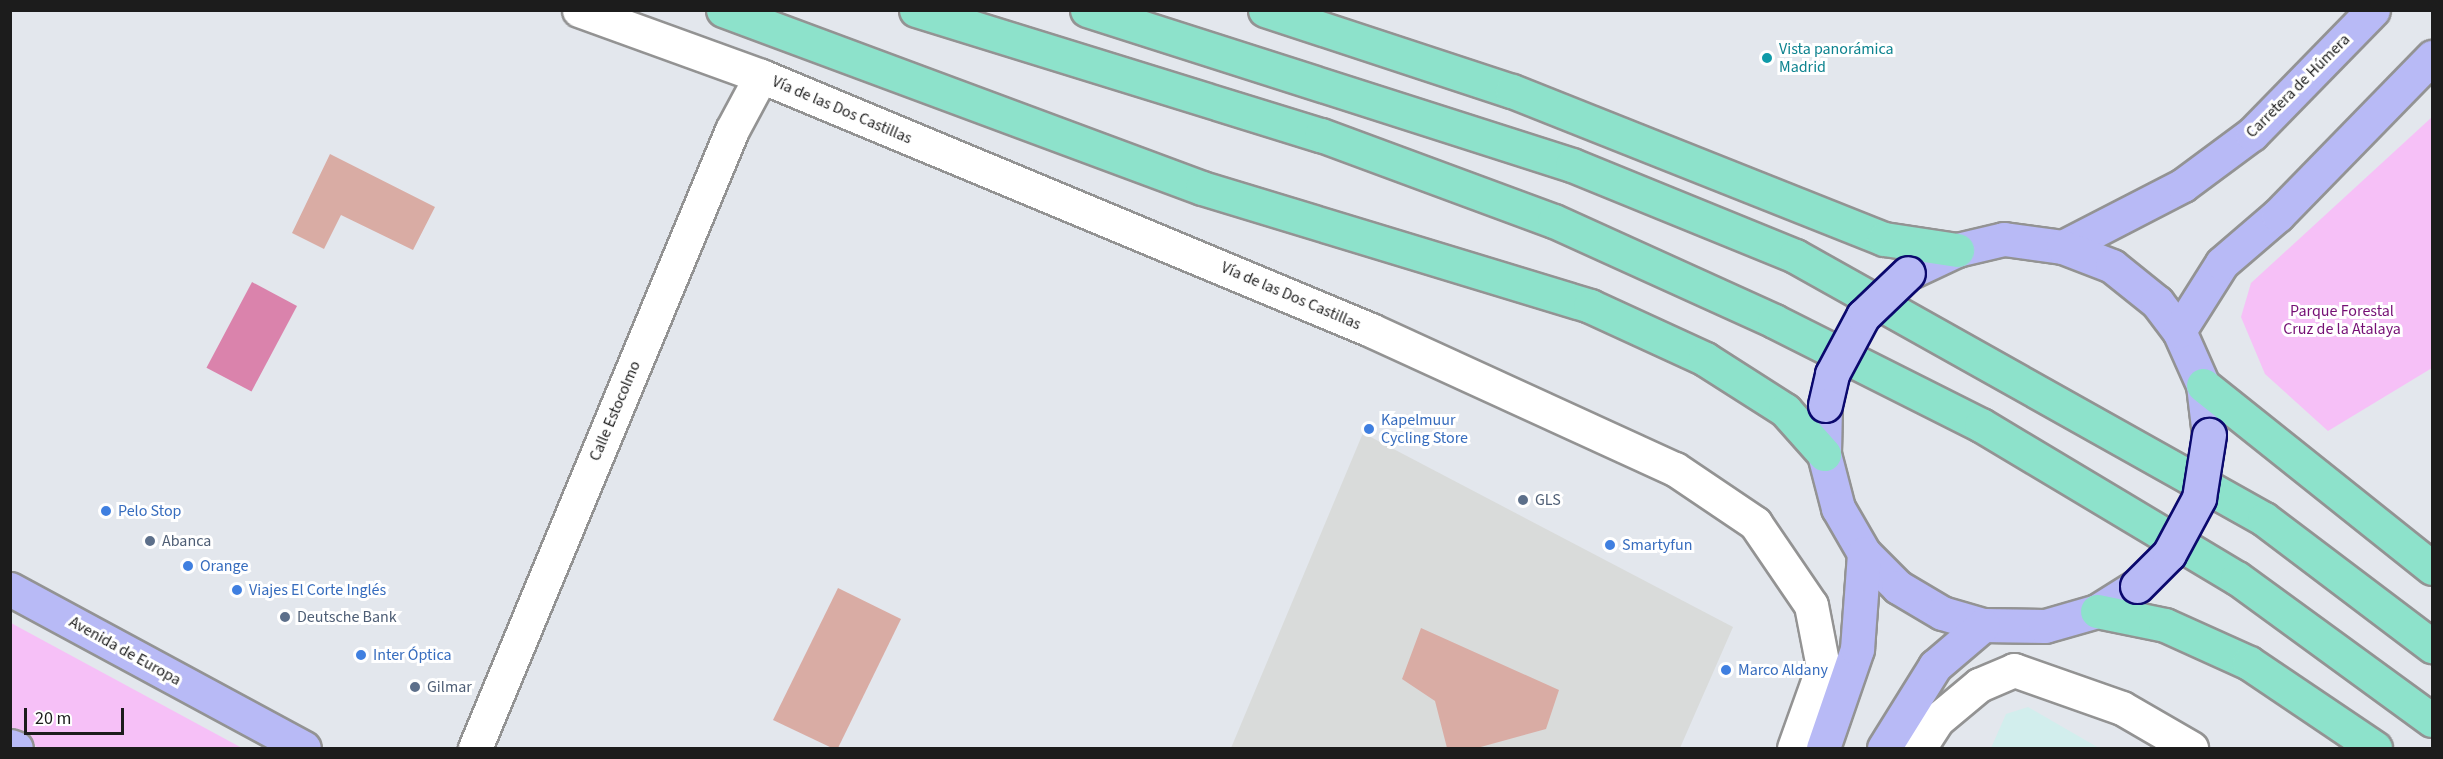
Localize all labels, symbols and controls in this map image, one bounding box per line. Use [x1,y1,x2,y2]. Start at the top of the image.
street label: Carretera de Húmera [2242,30,2354,142]
place label: Vista panorámica Madrid [1779,39,1894,77]
marker: Vista panorámica Madrid [1760,51,1774,65]
street label: Vía de las Dos Castillas [769,72,915,148]
street label: Vía de las Dos Castillas [1218,258,1364,334]
park label: Parque Forestal Cruz de la Atalaya [2283,301,2401,339]
street label: Calle Estocolmo [585,358,645,464]
place label: Kapelmuur Cycling Store [1381,410,1468,448]
marker: Kapelmuur Cycling Store [1362,422,1376,436]
place label: GLS [1535,490,1561,510]
marker: GLS [1516,493,1530,507]
place label: Pelo Stop [118,501,181,521]
marker: Pelo Stop [99,504,113,518]
place label: Abanca [162,531,211,551]
marker: Abanca [143,534,157,548]
place label: Smartyfun [1622,535,1692,555]
marker: Smartyfun [1603,538,1617,552]
place label: Orange [200,556,248,576]
marker: Orange [181,559,195,573]
place label: Viajes El Corte Inglés [249,580,386,600]
marker: Viajes El Corte Inglés [230,583,244,597]
place label: Deutsche Bank [297,607,397,627]
marker: Deutsche Bank [278,610,292,624]
street label: Avenida de Europa [66,612,184,690]
place label: Inter Óptica [373,645,452,665]
marker: Inter Óptica [354,648,368,662]
place label: Marco Aldany [1738,660,1828,680]
marker: Marco Aldany [1719,663,1733,677]
place label: Gilmar [427,677,472,697]
marker: Gilmar [408,680,422,694]
scale bar [27,696,128,734]
text: 20 m [35,706,71,731]

